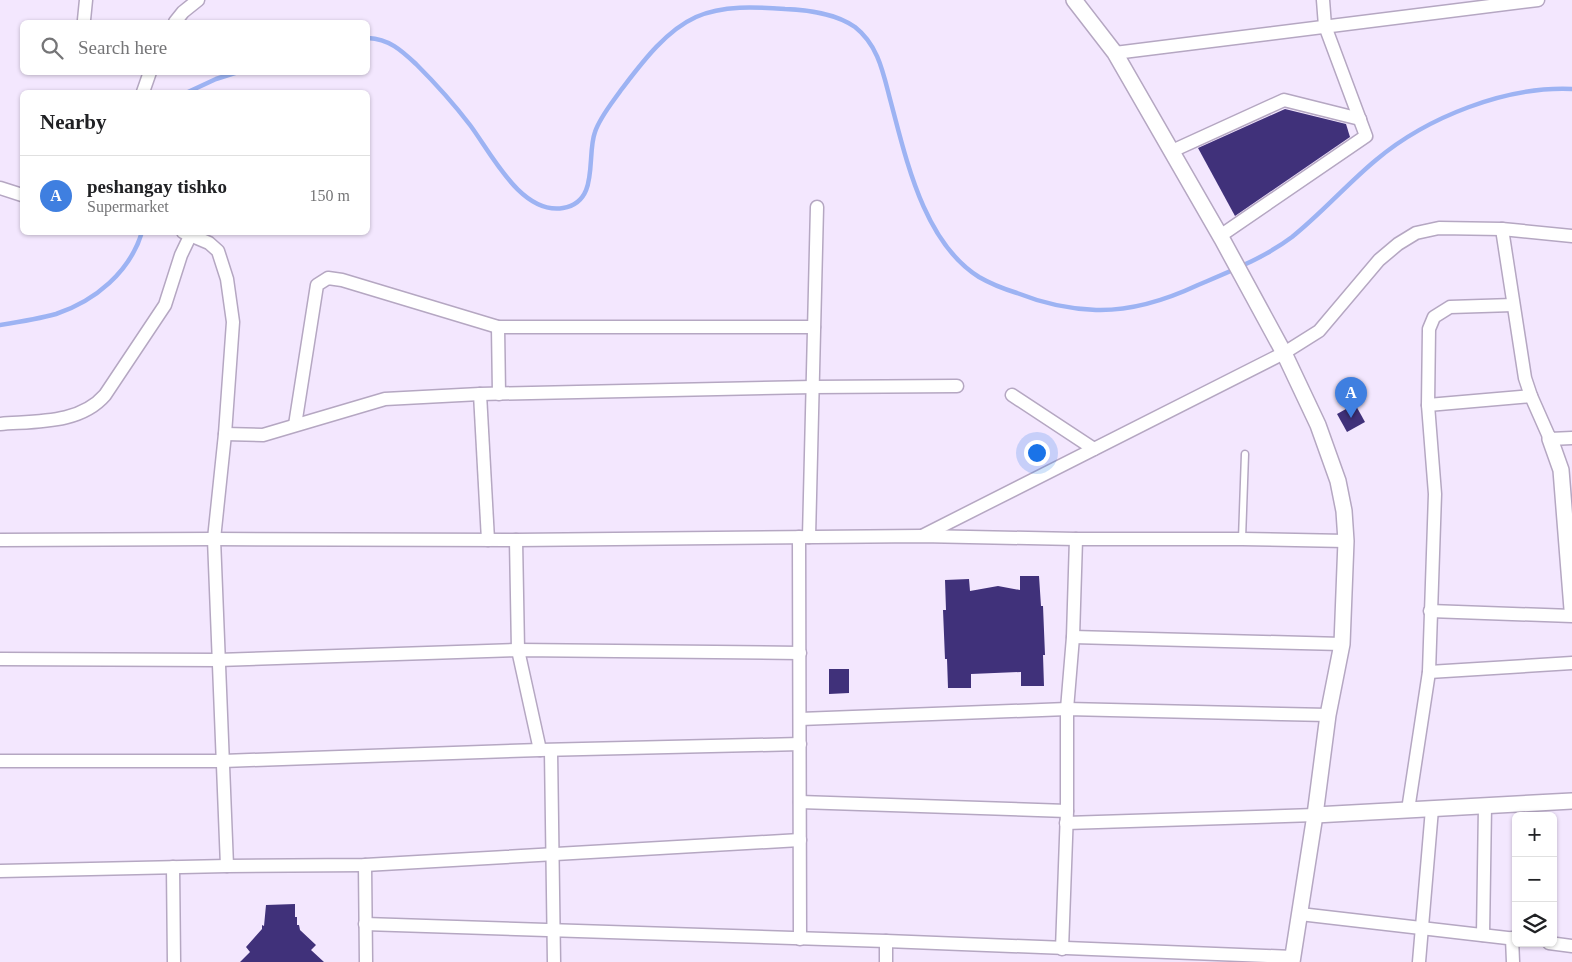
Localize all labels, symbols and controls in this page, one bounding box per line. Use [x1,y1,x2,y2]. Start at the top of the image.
search box [20,20,370,75]
icon: search [38,34,66,62]
text: Search here [78,37,167,58]
text: Nearby [40,110,107,134]
text: peshangay tishko [87,176,227,197]
text: A [50,187,62,204]
text: 150 m [310,187,350,204]
text: Supermarket [87,198,169,215]
pin: A [1335,377,1367,418]
your location [1024,440,1050,466]
map controls [1512,812,1557,947]
button: + [1512,812,1557,857]
button: − [1512,857,1557,902]
button: layers [1512,902,1557,947]

